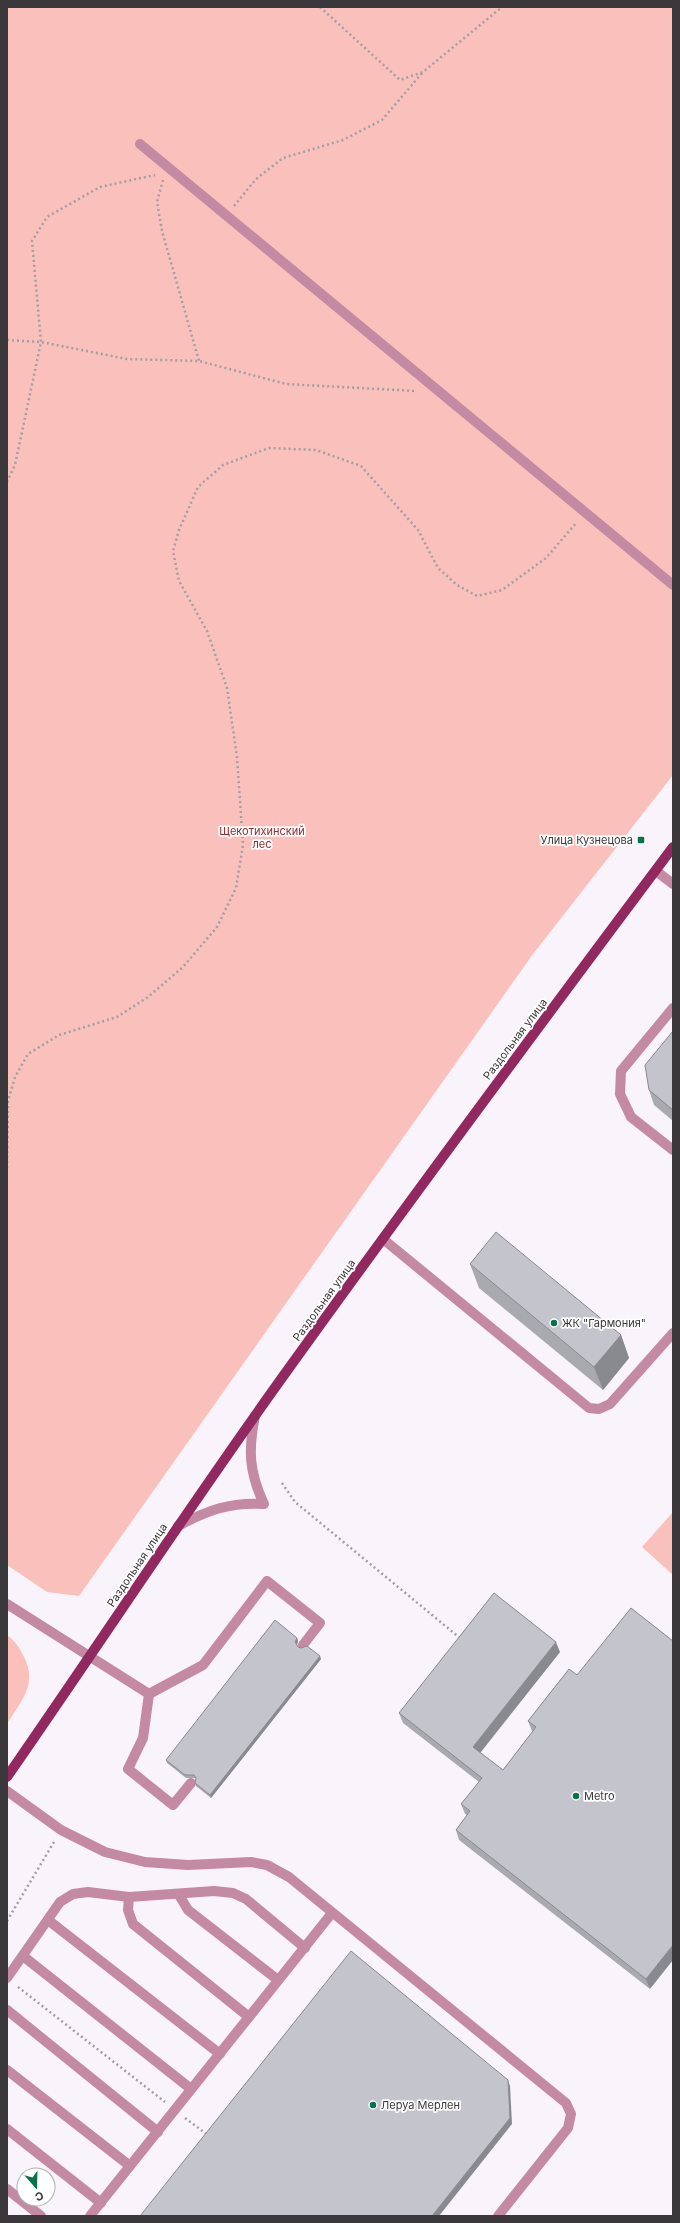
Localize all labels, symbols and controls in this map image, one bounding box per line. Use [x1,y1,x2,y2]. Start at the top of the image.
park label: Щекотихинский лес [219,824,305,851]
place label: Улица Кузнецова [541,833,633,847]
marker: Улица Кузнецова [636,835,646,845]
street label: Раздольная улица [480,996,550,1082]
street label: Раздольная улица [290,1256,358,1344]
place label: ЖК "Гармония" [562,1316,646,1330]
marker: ЖК "Гармония" [549,1318,559,1328]
street label: Раздольная улица [104,1521,170,1609]
place label: Metro [584,1789,615,1803]
marker: Metro [571,1791,581,1801]
place label: Леруа Мерлен [381,2098,460,2112]
marker: Леруа Мерлен [368,2100,378,2110]
north arrow [16,2167,56,2207]
text: С [33,2188,46,2204]

